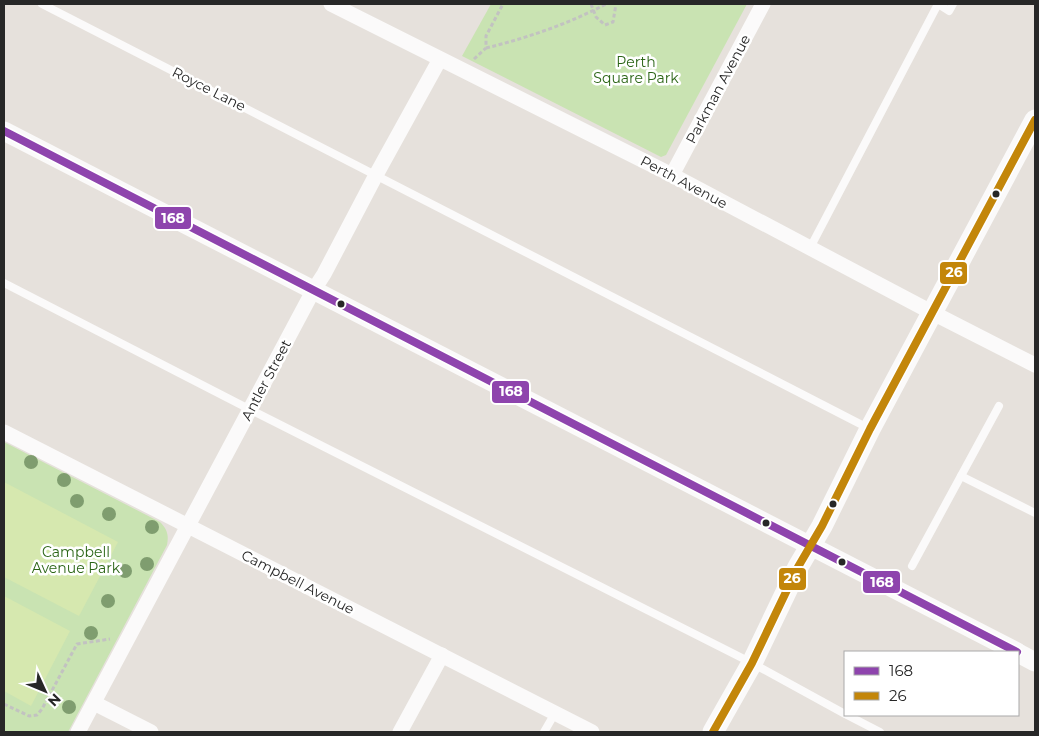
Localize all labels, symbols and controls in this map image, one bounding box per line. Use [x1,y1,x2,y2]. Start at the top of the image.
street label: Parkman Avenue [682,31,754,147]
park label: Perth Square Park [593,53,679,87]
street label: Royce Lane [169,63,249,115]
street label: Perth Avenue [637,152,731,212]
unlabelled marker [991,189,1001,199]
line badge: 168 [154,206,192,230]
text: 168 [161,209,185,227]
line badge: 26 [939,261,968,285]
text: 26 [945,263,963,281]
unlabelled marker [336,299,346,309]
street label: Antler Street [237,336,295,424]
line badge: 168 [491,380,530,404]
text: 168 [499,382,523,400]
unlabelled marker [828,499,838,509]
unlabelled marker [761,518,771,528]
park label: Campbell Avenue Park [32,543,121,577]
street label: Campbell Avenue [238,546,358,618]
unlabelled marker [837,557,847,567]
line badge: 26 [778,567,807,591]
text: 26 [783,569,801,587]
line badge: 168 [862,570,901,594]
text: 168 [870,573,894,591]
legend [844,651,1019,716]
text: 168 [889,661,913,680]
north arrow [20,666,70,716]
text: 26 [889,686,907,705]
text: N [44,690,65,710]

